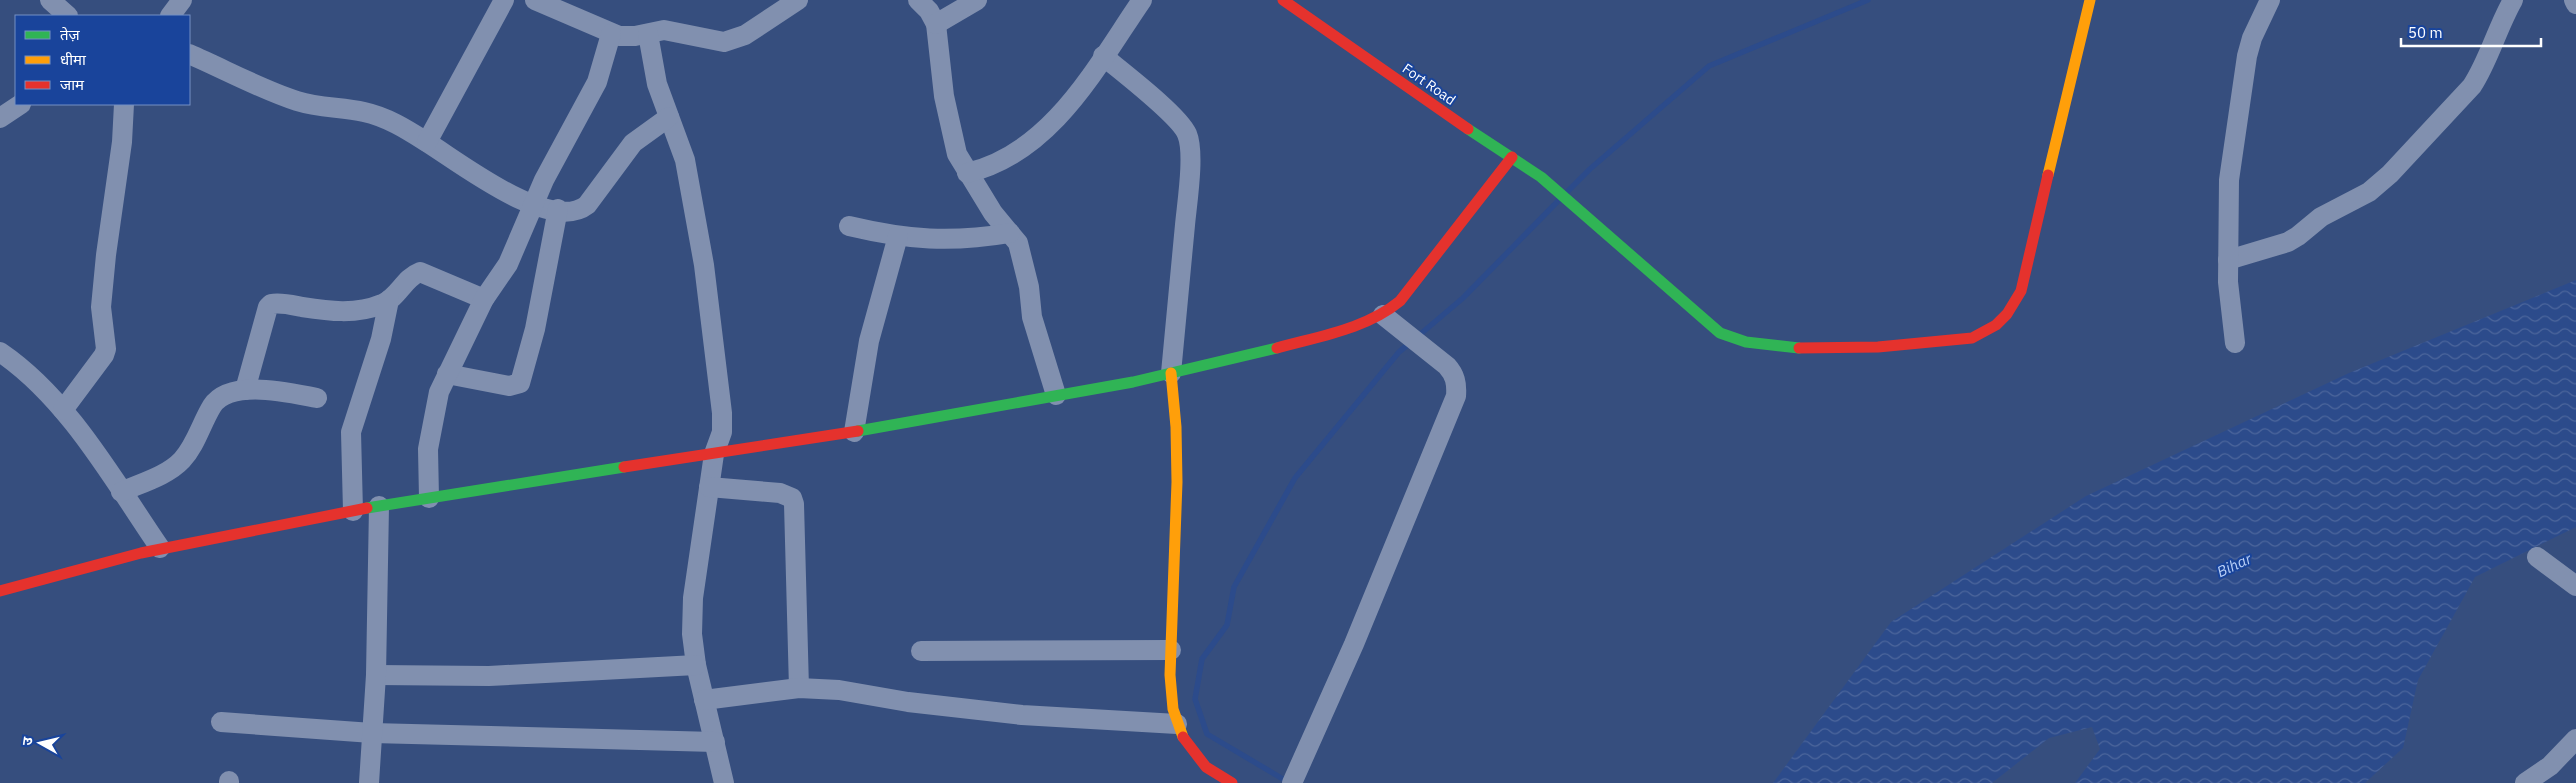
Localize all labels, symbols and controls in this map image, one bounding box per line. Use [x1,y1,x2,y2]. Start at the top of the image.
legend [15,15,190,105]
scale bar [2401,15,2541,47]
text: 50 m [2408,23,2443,42]
text: तेज़ [60,25,81,44]
text: धीमा [60,50,87,69]
street label: Fort Road [1399,59,1459,109]
text: जाम [60,75,85,94]
water label: Bihar [2214,549,2255,581]
north arrow [15,718,65,768]
text: उ [18,735,37,747]

